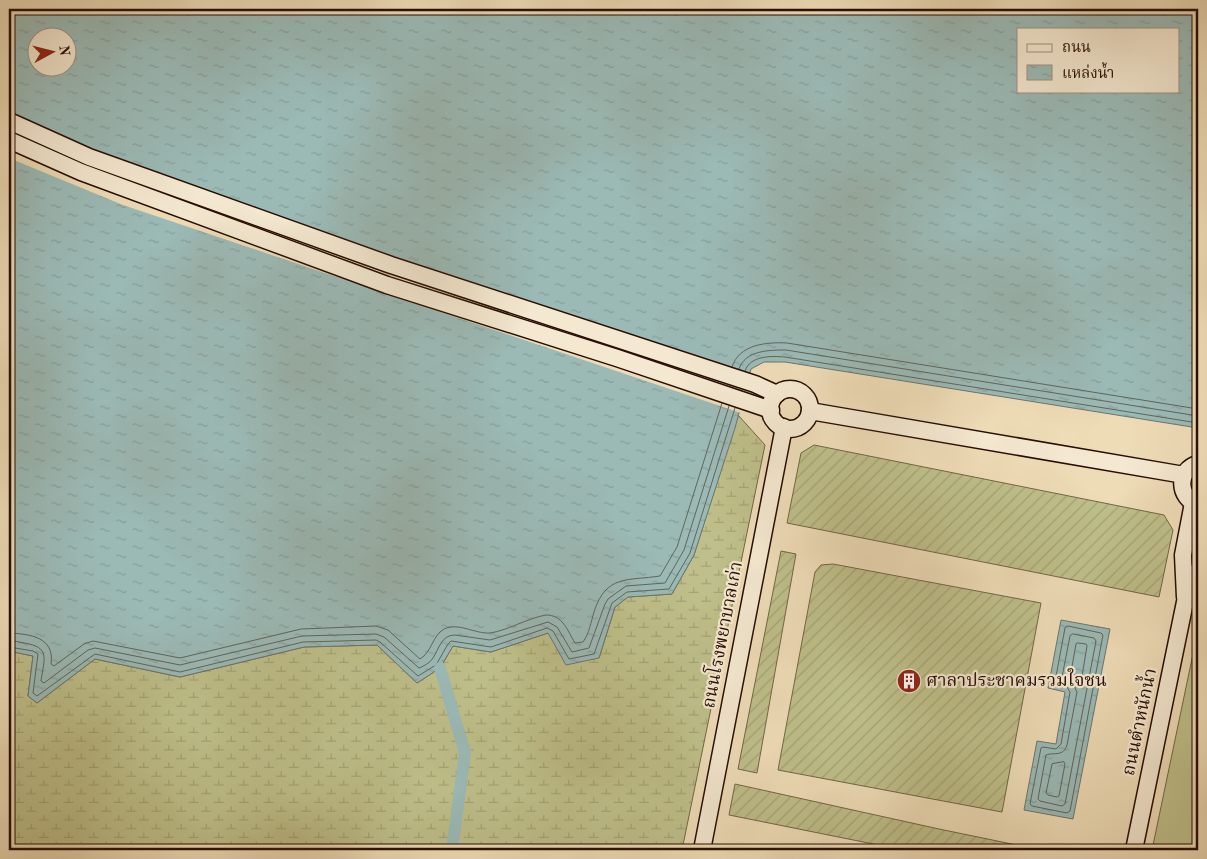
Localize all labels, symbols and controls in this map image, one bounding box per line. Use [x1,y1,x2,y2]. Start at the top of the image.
north arrow [28,28,78,78]
legend [1017,28,1180,92]
text: ถนน [1062,41,1091,56]
text: N [56,44,72,57]
text: แหล่งน้ำ [1062,62,1114,82]
street label: ถนนโรงพยาบาลเก่า [695,559,746,710]
street label: ถนนตำหนักน้ำ [1114,665,1160,777]
building icon: ศาลาประชาคมรวมใจชน [896,668,922,694]
place label: ศาลาประชาคมรวมใจชน [926,668,1107,690]

